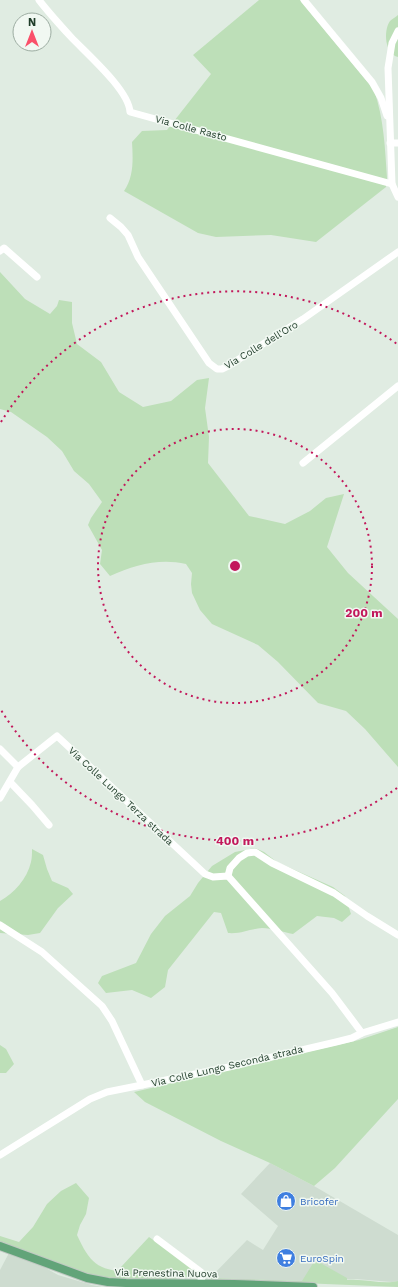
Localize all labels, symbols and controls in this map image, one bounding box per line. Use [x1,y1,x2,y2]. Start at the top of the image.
north arrow [12,12,52,52]
text: N [28,16,36,29]
street label: Via Colle Rasto [154,113,228,143]
street label: Via Colle dell'Oro [222,319,300,371]
centre of rings [228,559,242,573]
text: 200 m [345,606,383,620]
street label: Via Colle Lungo Terza strada [66,745,176,848]
text: 400 m [216,834,254,848]
street label: Via Colle Lungo Seconda strada [150,1043,304,1089]
shop icon: Bricofer [275,1190,297,1212]
place label: Bricofer [300,1196,338,1207]
supermarket icon: EuroSpin [275,1247,297,1269]
place label: EuroSpin [300,1253,344,1264]
street label: Via Prenestina Nuova [114,1267,218,1279]

